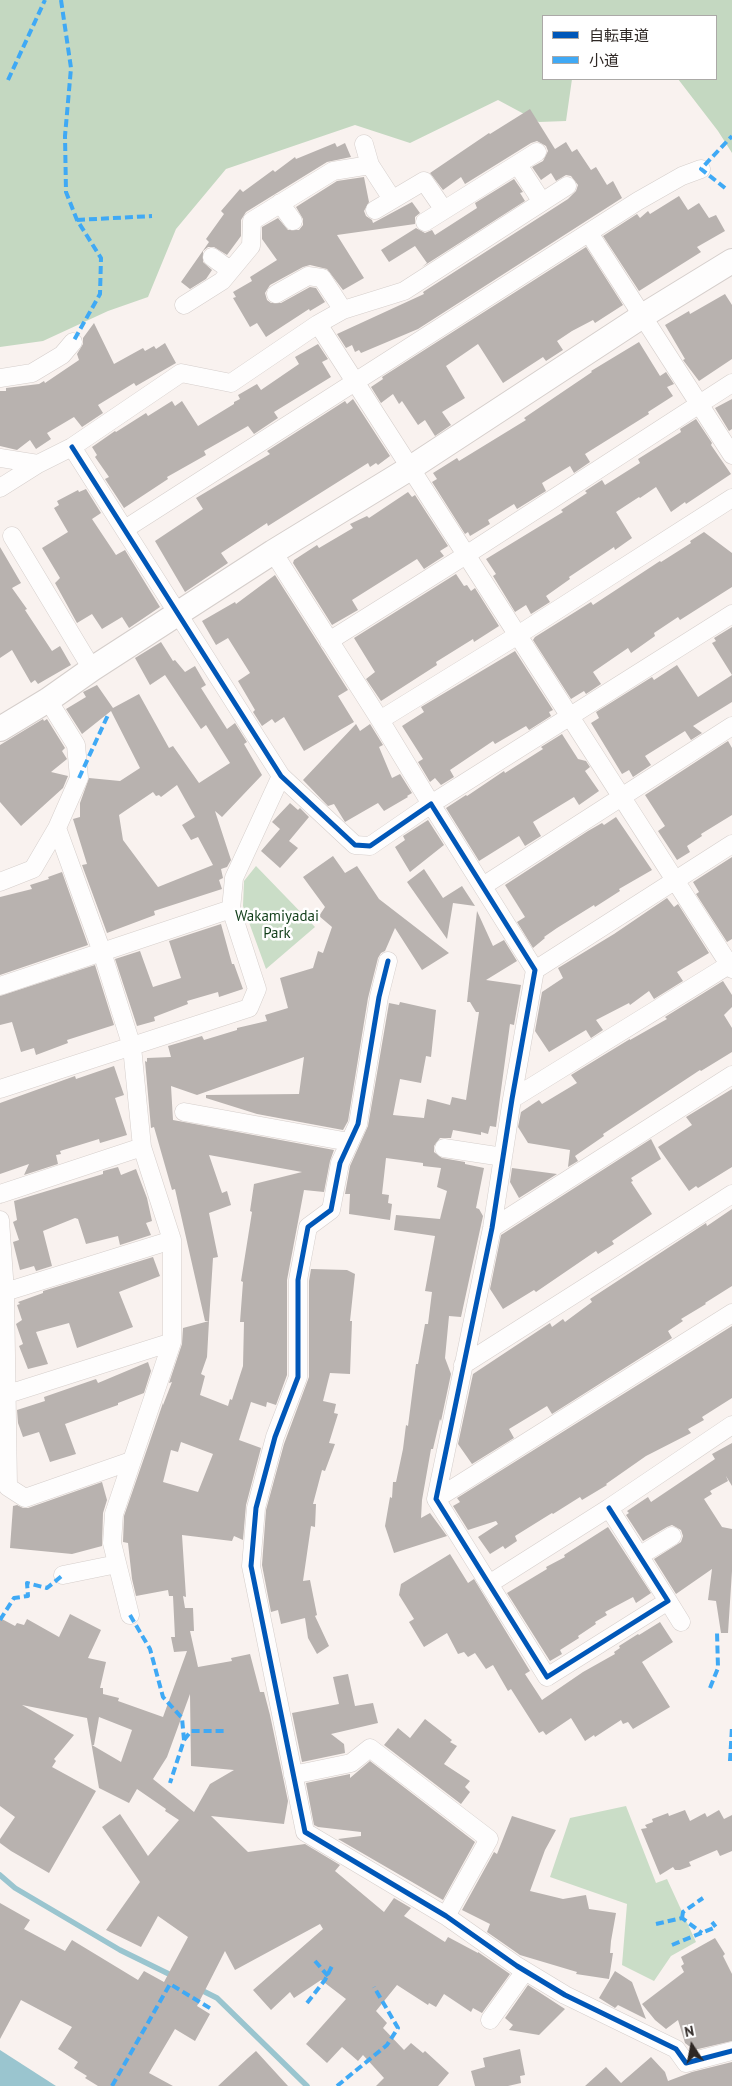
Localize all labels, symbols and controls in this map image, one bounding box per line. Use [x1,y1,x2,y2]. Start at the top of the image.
legend [542,15,717,80]
text: 自転車道 [589,26,649,45]
text: 小道 [589,51,619,70]
park label: Wakamiyadai Park [235,908,319,943]
north arrow [667,2021,717,2071]
text: N [683,2022,695,2041]

